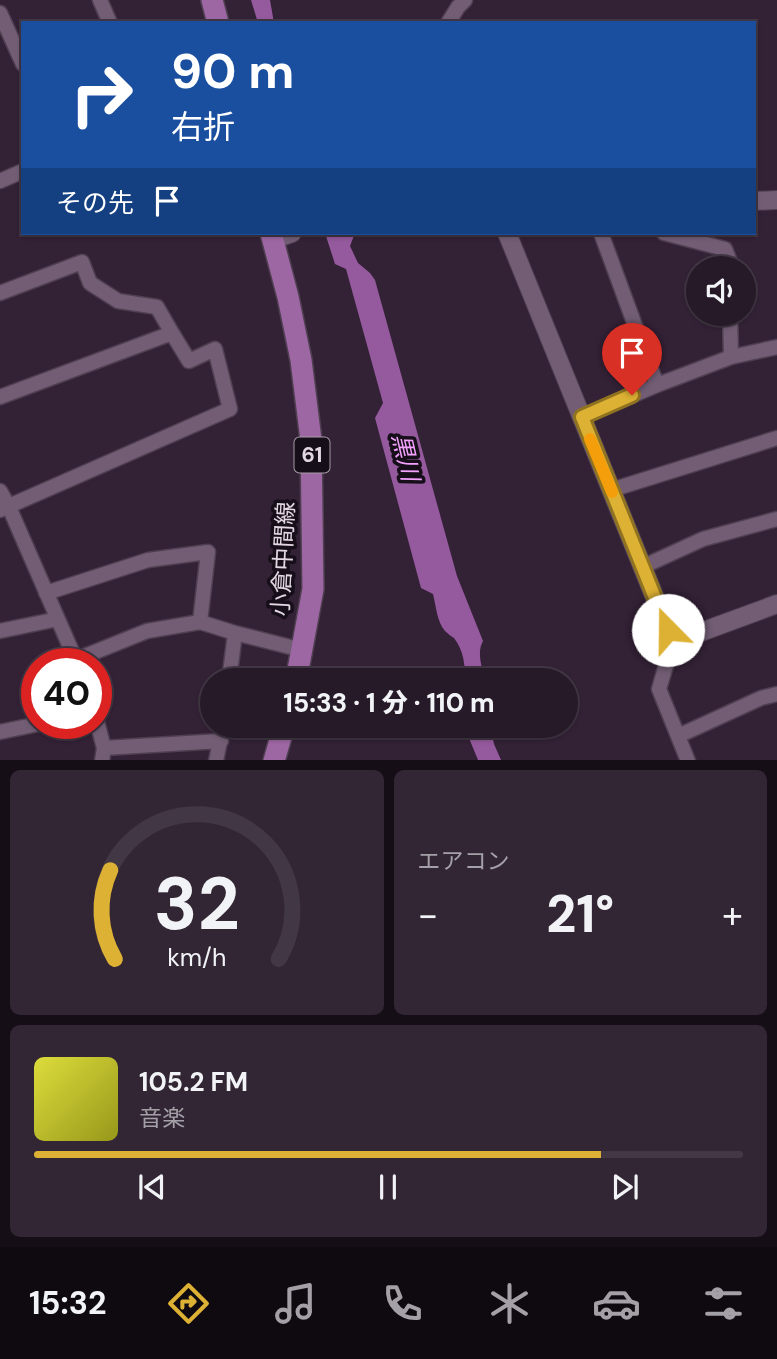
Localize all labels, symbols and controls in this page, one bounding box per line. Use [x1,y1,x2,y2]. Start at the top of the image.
text: 90 m [171,39,294,103]
icon: right [56,49,147,140]
text: 右折 [171,106,235,148]
icon: arrive [148,182,186,220]
text: その先 [56,186,134,220]
map controls [686,256,756,326]
button: sound [686,256,756,326]
pin [602,323,662,395]
icon: arrive [613,334,651,372]
water label: 黒川 [385,430,427,487]
road number: 61 [294,438,330,472]
street label: 小倉中間線 [265,501,301,617]
position arrow [631,593,705,667]
speed limit sign: 40 [21,648,112,739]
text: 15:33 · 1 分 · 110 m [283,686,495,720]
text: エアコン [418,846,510,876]
text: 32 [154,857,240,952]
text: 21° [546,880,614,948]
text: − [418,890,438,940]
text: + [722,890,743,940]
text: km/h [167,940,226,973]
text: 105.2 FM [139,1065,248,1099]
text: 音楽 [139,1103,185,1133]
icon: previous [133,1168,171,1206]
icon: pause [369,1168,407,1206]
icon: next [606,1168,644,1206]
icon: directions [164,1279,213,1328]
icon: music [271,1279,320,1328]
icon: phone [378,1279,427,1328]
icon: climate [485,1279,534,1328]
icon: car [592,1279,641,1328]
icon: filters [699,1279,748,1328]
text: 15:32 [29,1282,106,1324]

